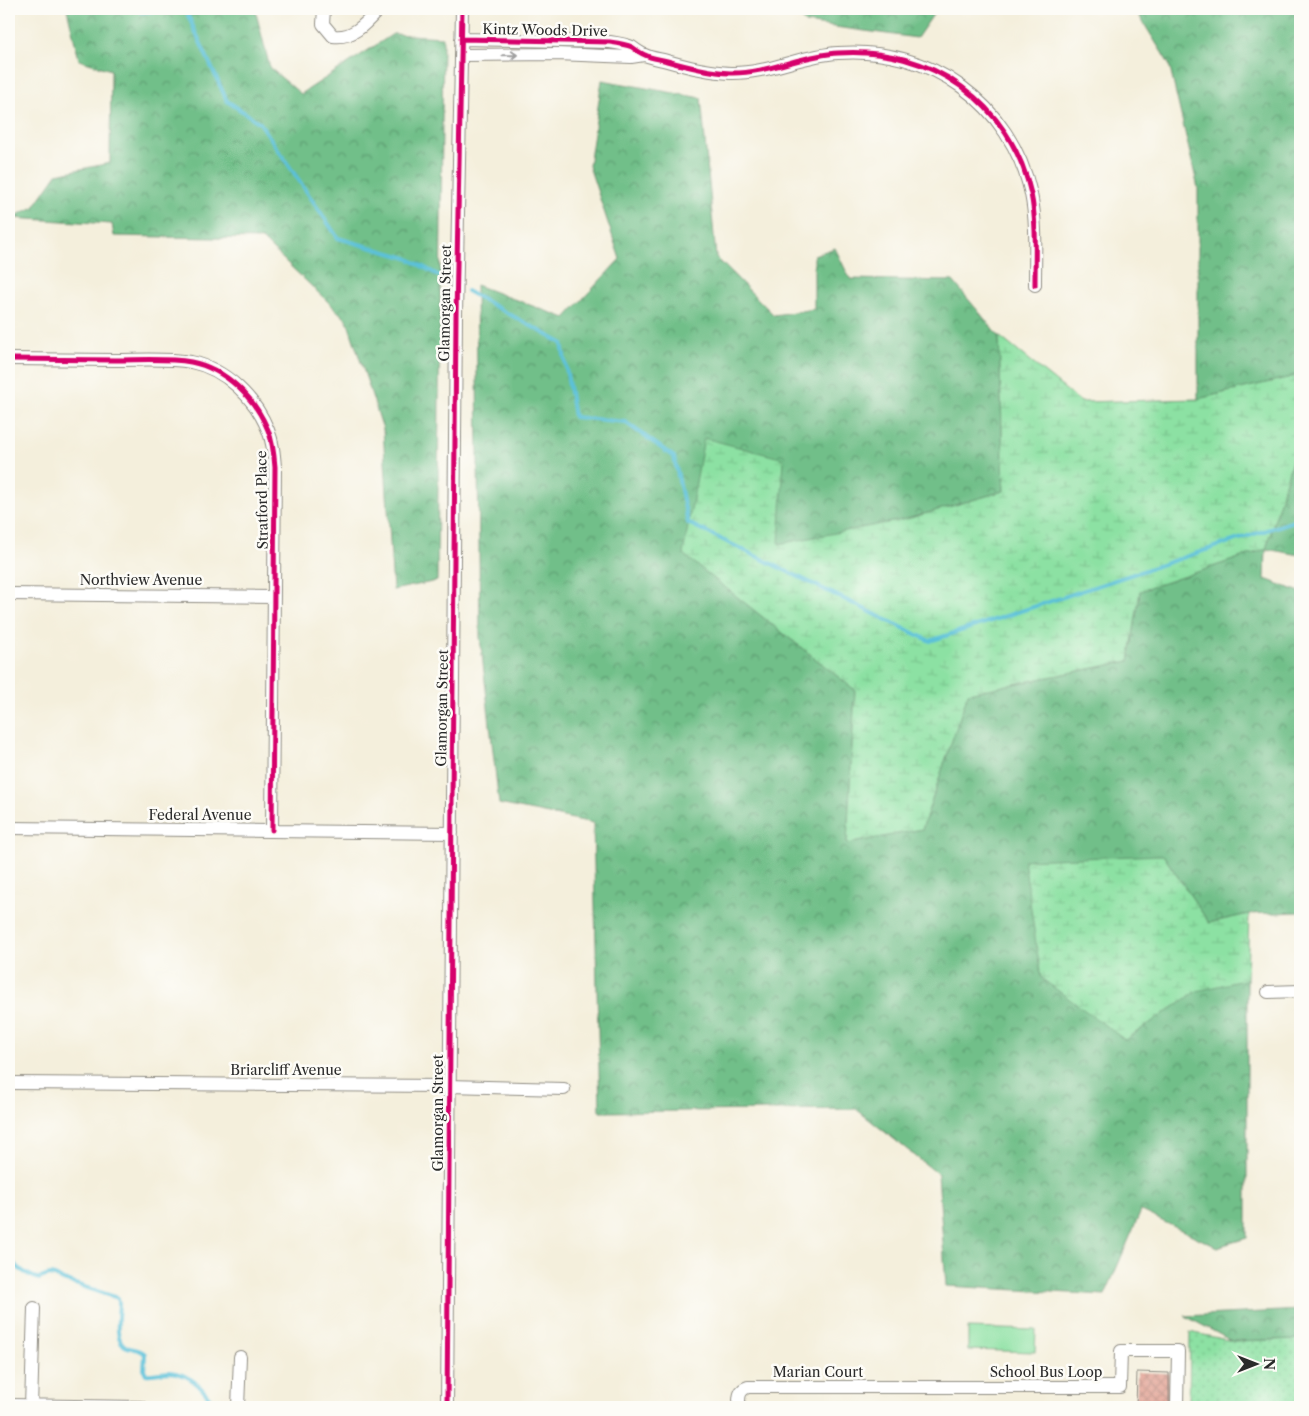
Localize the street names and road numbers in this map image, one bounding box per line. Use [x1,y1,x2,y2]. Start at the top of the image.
street label: Kintz Woods Drive [482,20,608,40]
street label: Glamorgan Street [435,244,455,362]
street label: Stratford Place [252,450,272,550]
street label: Northview Avenue [80,571,202,589]
street label: Glamorgan Street [432,649,452,767]
street label: Federal Avenue [148,806,252,824]
street label: Glamorgan Street [429,1054,447,1172]
street label: Briarcliff Avenue [230,1061,342,1079]
street label: Marian Court [773,1363,863,1381]
street label: School Bus Loop [990,1363,1102,1381]

